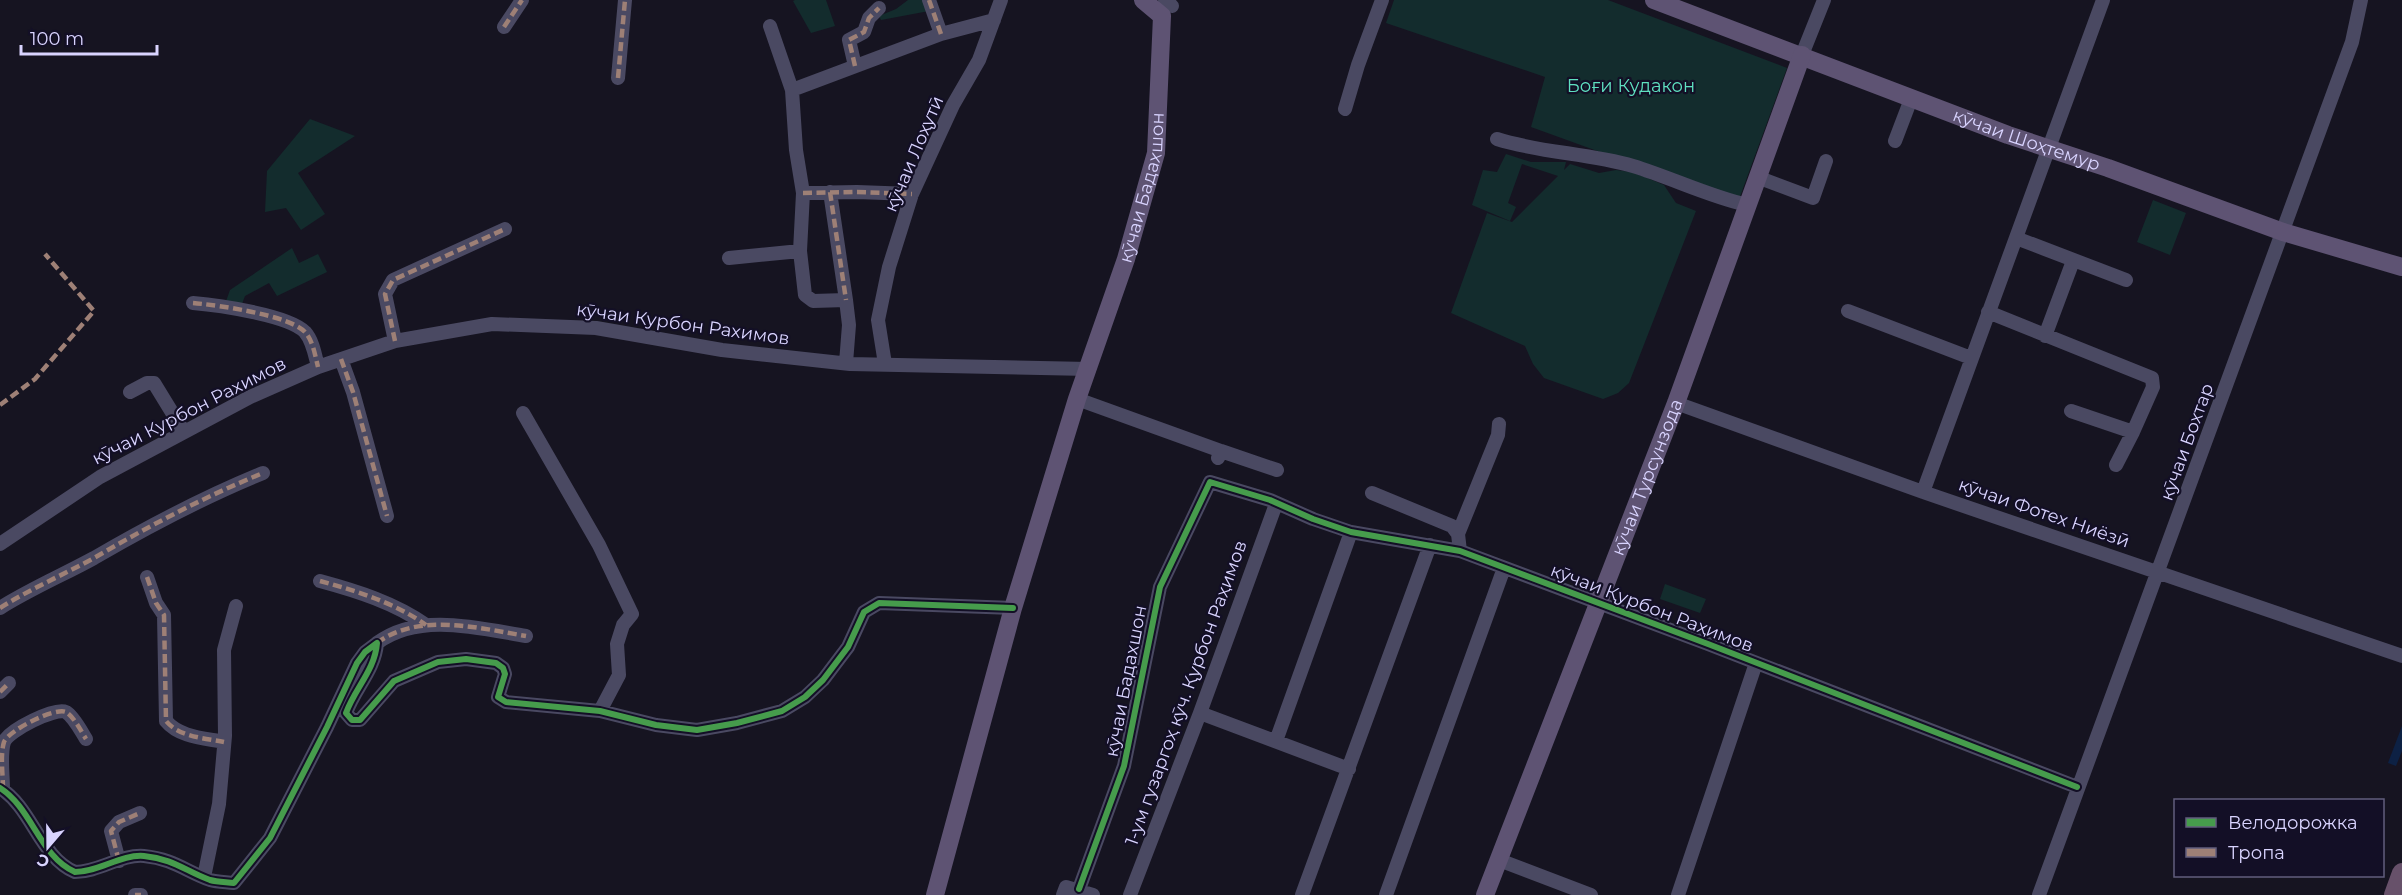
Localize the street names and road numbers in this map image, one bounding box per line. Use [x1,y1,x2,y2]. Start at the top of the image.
street label: кӯчаи Лоҳутӣ [880,93,948,215]
street label: кӯчаи Шоҳтемур [1950,104,2103,176]
street label: кӯчаи Бадахшон [1114,112,1169,265]
street label: кӯчаи Курбон Рахимов [575,298,791,350]
street label: кӯчаи Курбон Рахимов [88,352,290,470]
street label: кӯчаи Бохтар [2156,380,2218,504]
street label: кӯчаи Турсунзода [1607,396,1687,559]
street label: кӯчаи Фотех Ниёзӣ [1956,473,2132,553]
street label: 1-ум гузаргоҳ кӯч. Қурбон Раҳимов [1120,537,1252,849]
street label: кӯчаи Қурбон Раҳимов [1547,559,1757,657]
street label: кӯчаи Бадахшон [1101,603,1151,759]

